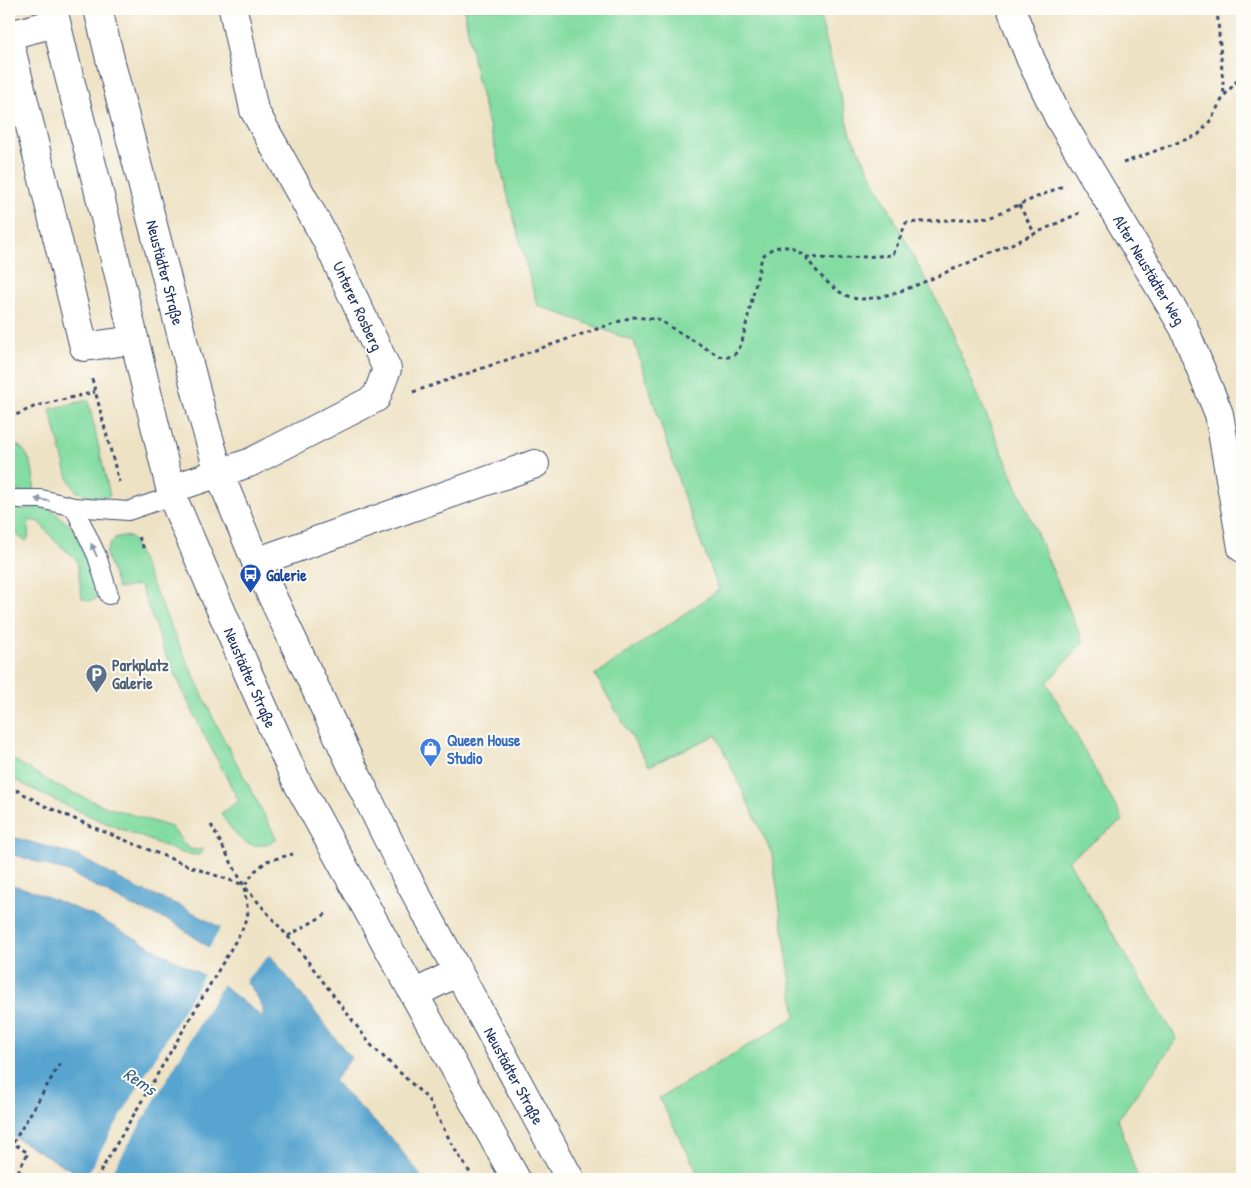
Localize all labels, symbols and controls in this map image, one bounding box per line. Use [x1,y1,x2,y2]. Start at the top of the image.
street label: Alter Neustädter Weg [1108,211,1191,329]
street label: Neustädter Straße [141,218,190,328]
street label: Unterer Rosberg [328,258,388,354]
one-way arrow [34,496,50,504]
one-way arrow [90,543,98,557]
bus stop icon: Galerie [238,563,262,594]
place label: Galerie [266,564,307,586]
street label: Neustädter Straße [219,624,282,732]
place label: Parkplatz Galerie [112,654,169,694]
parking icon: Parkplatz Galerie [84,662,108,693]
place label: Queen House Studio [447,729,521,769]
shop icon: Queen House Studio [419,737,443,768]
street label: Neustädter Straße [479,1023,550,1129]
water label: Rems [119,1061,163,1102]

